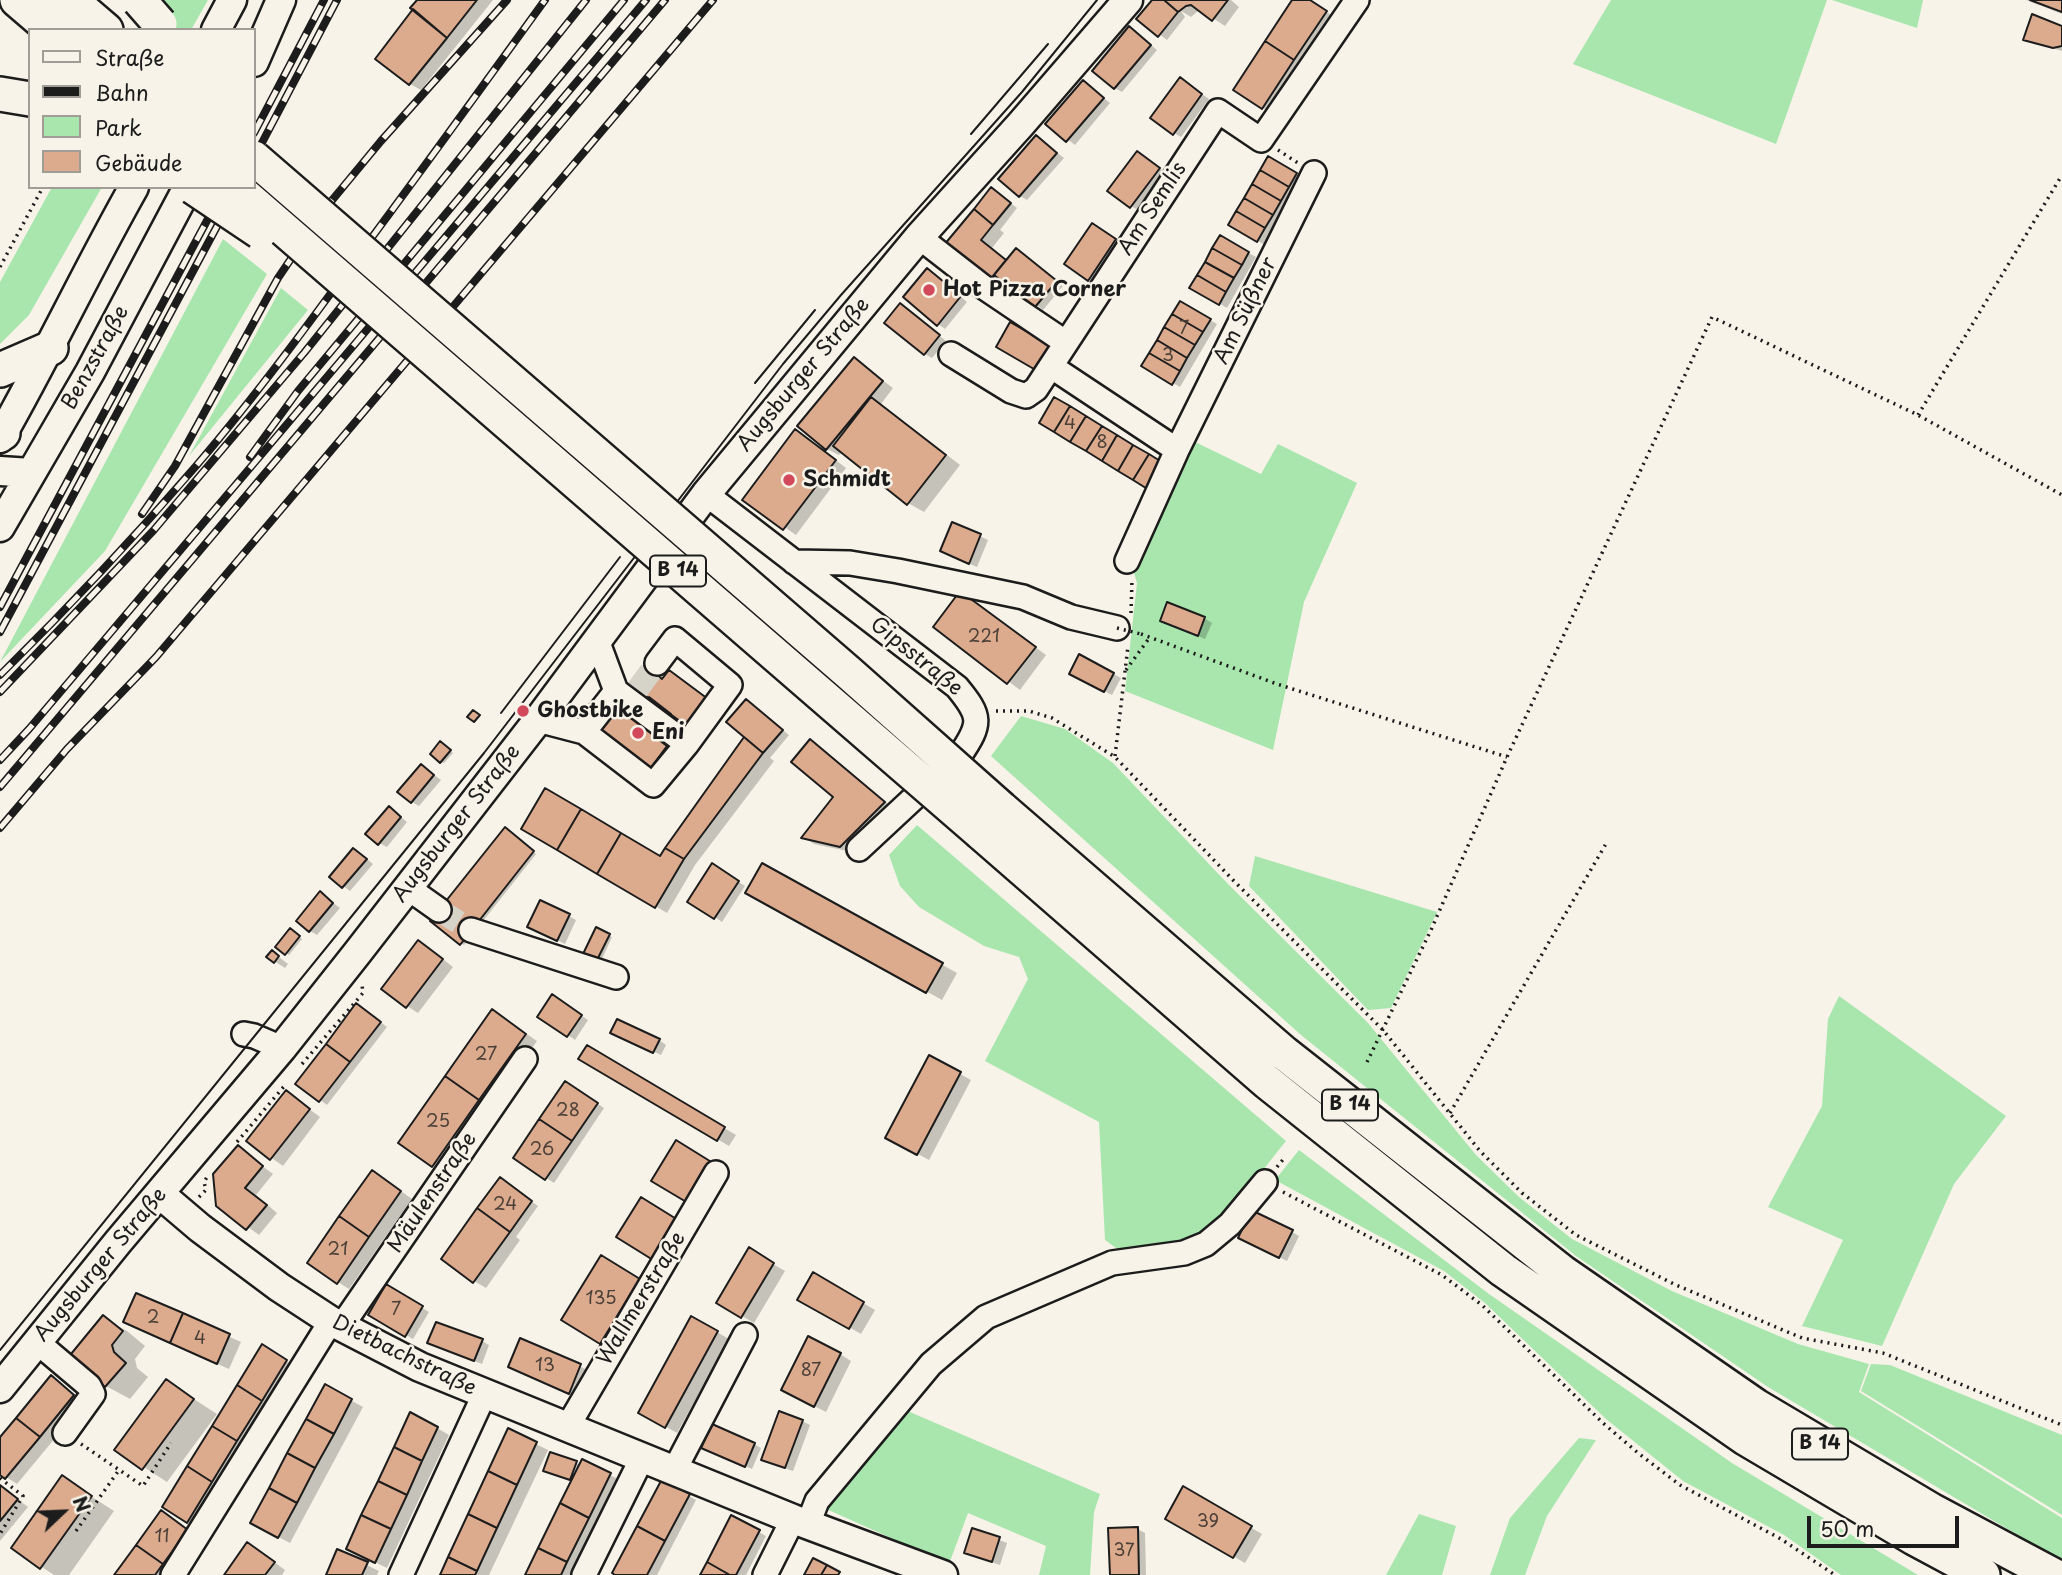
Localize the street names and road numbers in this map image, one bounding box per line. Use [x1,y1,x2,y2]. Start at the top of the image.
street label: Am Semlis [1114,158,1192,260]
street label: Am Süßner [1209,254,1283,368]
street label: Augsburger Straße [732,293,876,457]
street label: Benzstraße [57,302,135,414]
road number: B 14 [650,556,706,586]
street label: Gipsstraße [865,612,967,702]
street label: Augsburger Straße [388,740,526,908]
road number: B 14 [1322,1090,1378,1120]
street label: Mäulenstraße [383,1128,483,1258]
street label: Augsburger Straße [29,1183,173,1347]
street label: Wallmerstraße [592,1228,692,1370]
street label: Dietbachstraße [328,1310,480,1402]
road number: B 14 [1792,1428,1848,1460]

